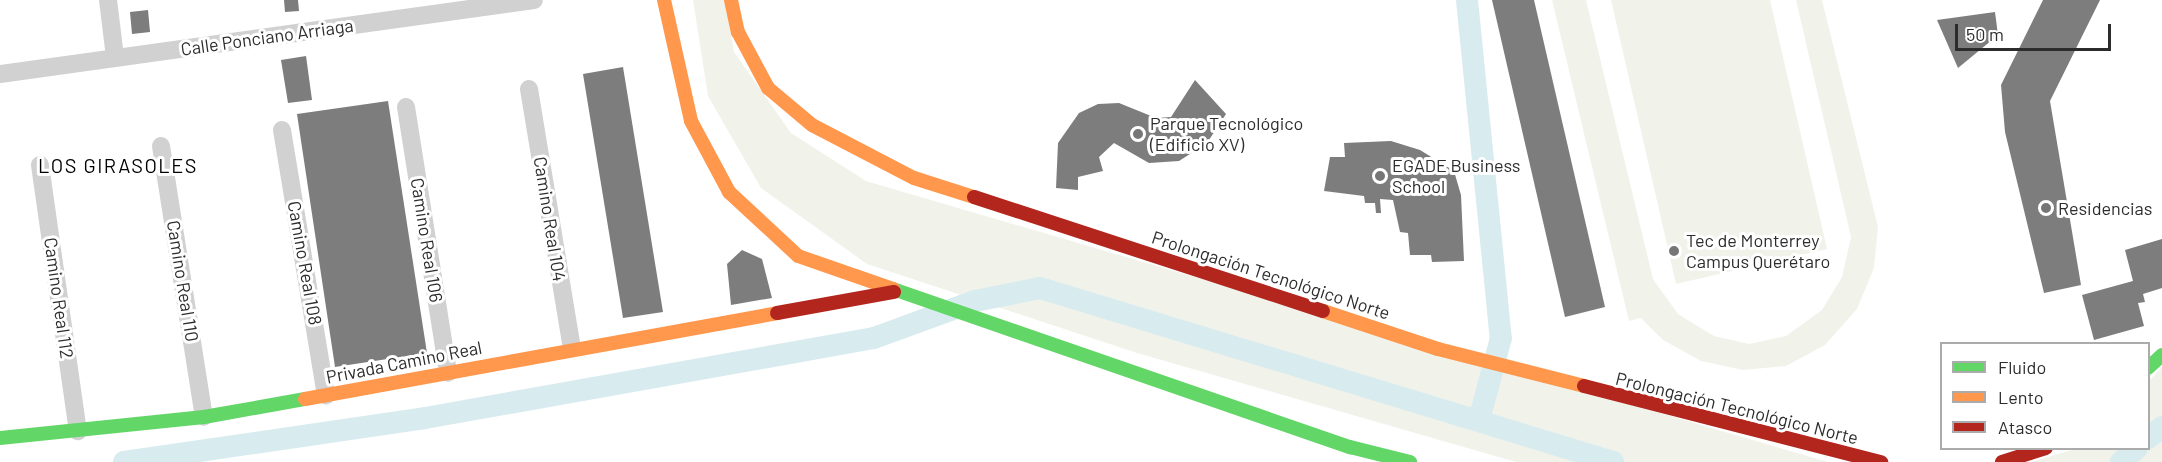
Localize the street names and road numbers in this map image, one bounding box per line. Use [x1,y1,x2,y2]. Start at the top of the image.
street label: Calle Ponciano Arriaga [179,14,355,60]
street label: Camino Real 104 [529,155,571,283]
street label: Camino Real 106 [407,176,447,304]
street label: Camino Real 108 [283,199,327,327]
street label: Camino Real 110 [163,219,203,343]
street label: Prolongación Tecnológico Norte [1149,226,1393,324]
street label: Camino Real 112 [40,236,78,360]
street label: Privada Camino Real [324,336,484,388]
street label: Prolongación Tecnológico Norte [1614,367,1860,449]

